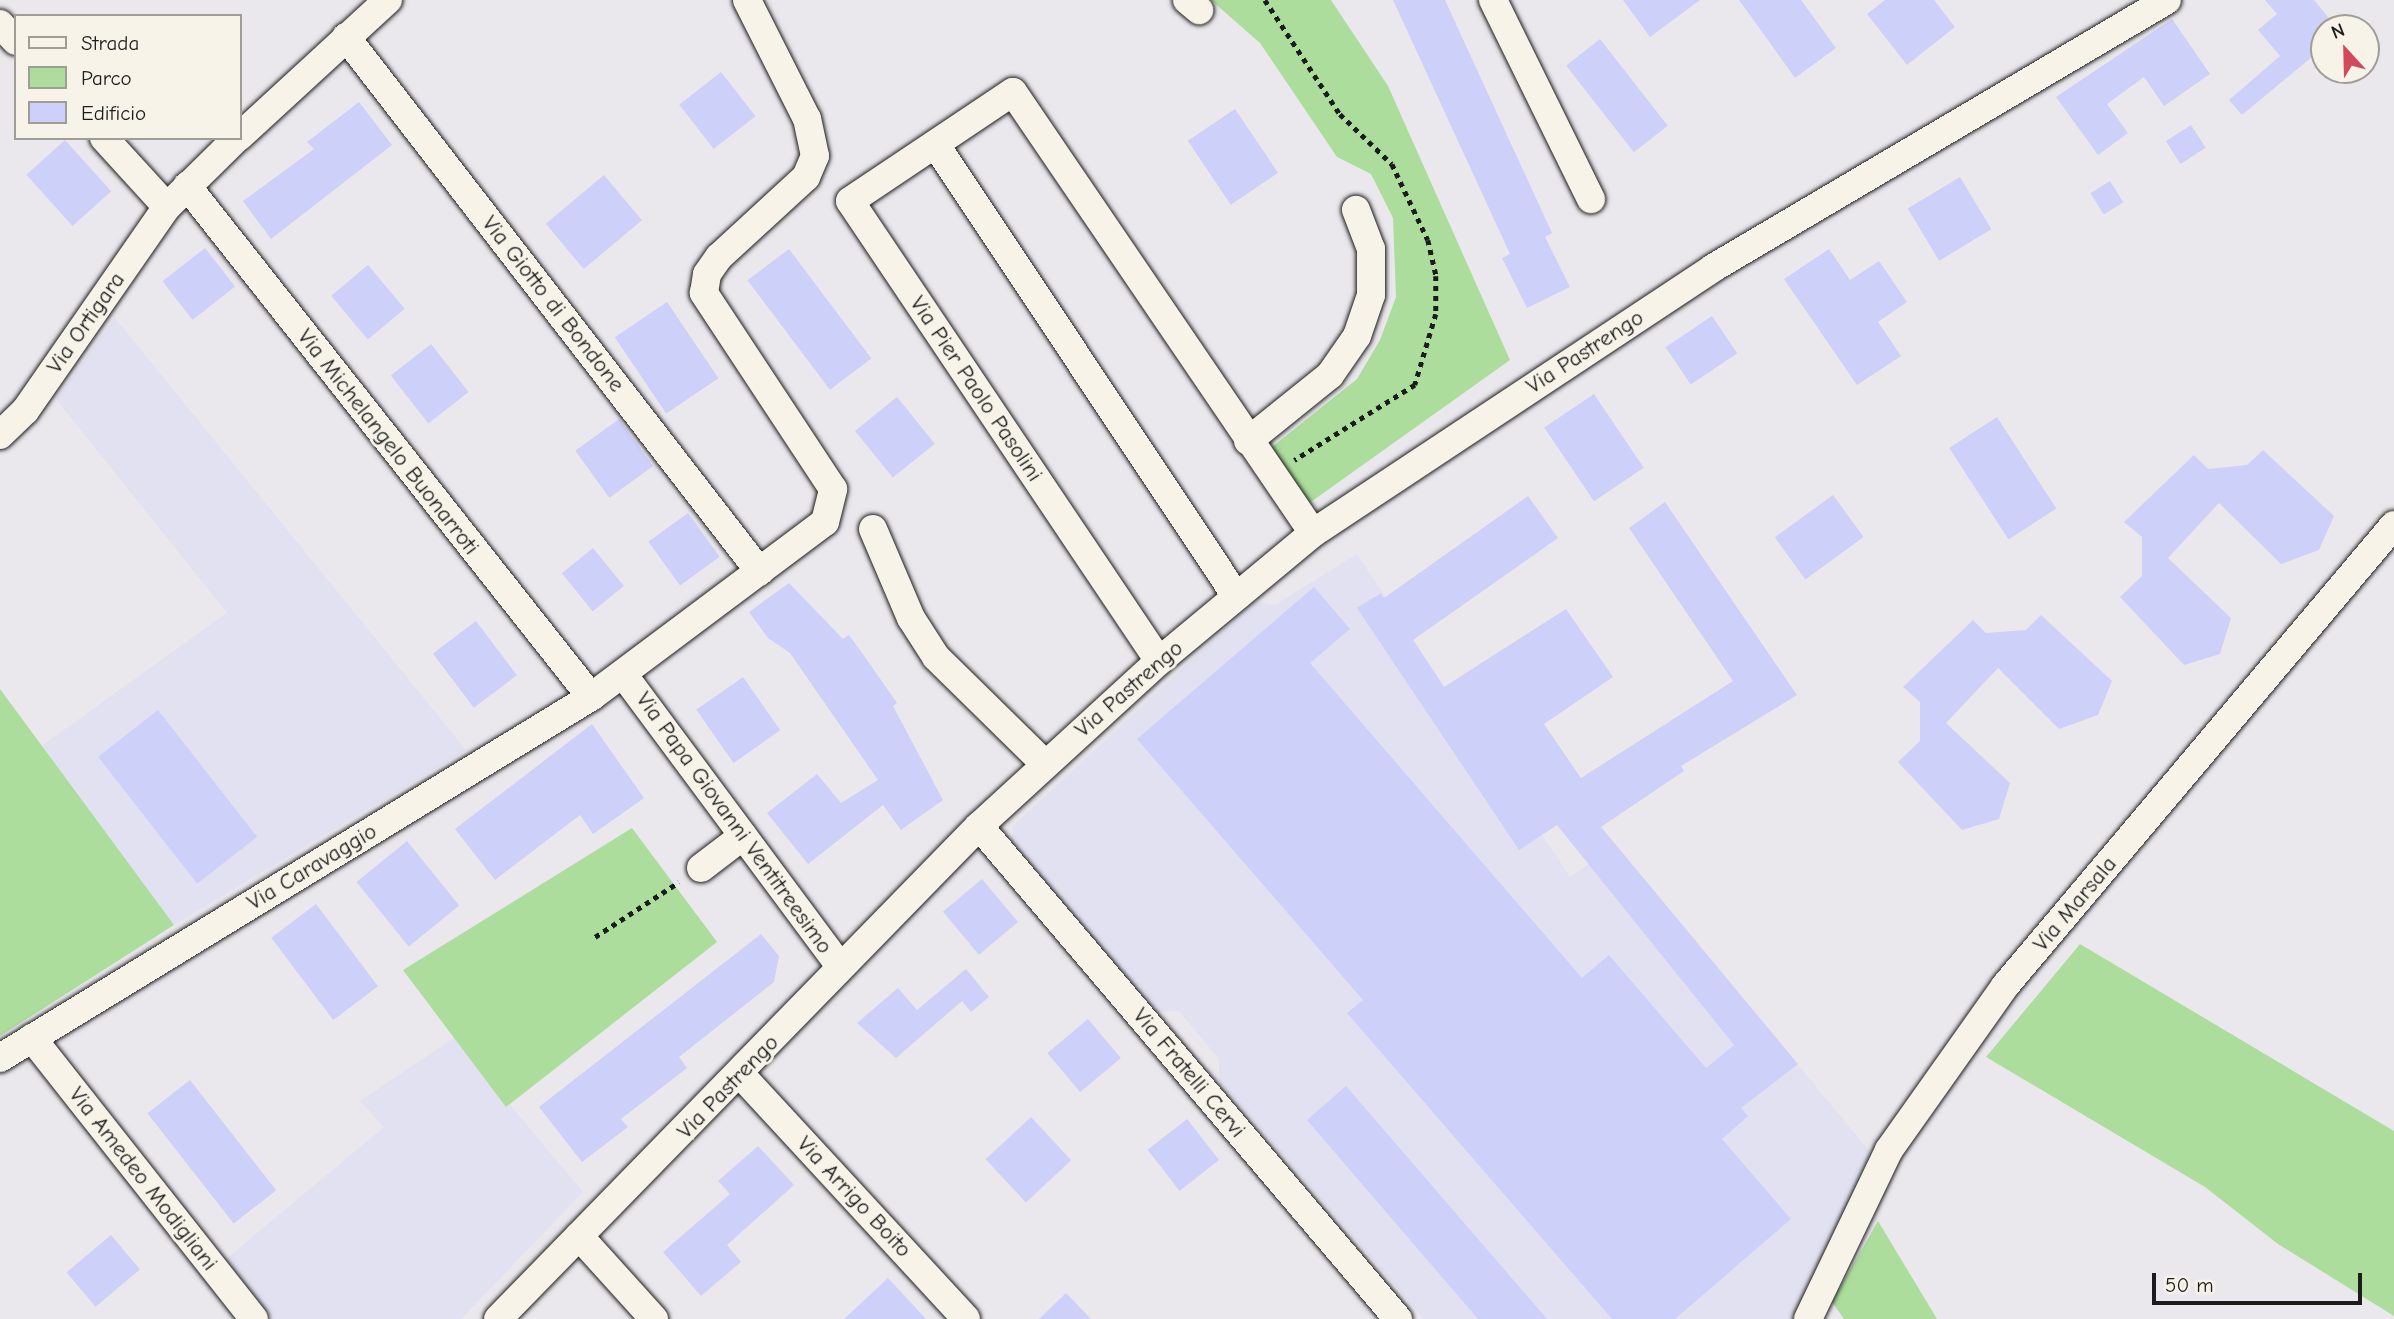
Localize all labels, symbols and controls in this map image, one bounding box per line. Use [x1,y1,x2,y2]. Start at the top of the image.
legend [14,14,242,140]
north arrow [2310,14,2380,84]
text: N [2328,19,2348,44]
text: Strada [81,31,139,55]
text: Parco [81,66,132,90]
text: Edificio [81,101,146,125]
street label: Via Giotto di Bondone [476,210,630,398]
street label: Via Ortigara [41,267,131,379]
street label: Via Pier Paolo Pasolini [904,291,1048,487]
street label: Via Pastrengo [1521,304,1649,400]
street label: Via Michelangelo Buonarroti [291,324,485,560]
street label: Via Pastrengo [1069,635,1189,743]
street label: Via Papa Giovanni Ventitreesimo [630,687,838,959]
street label: Via Caravaggio [242,817,382,917]
street label: Via Marsala [2027,851,2123,957]
street label: Via Fratelli Cervi [1127,1002,1251,1144]
street label: Via Pastrengo [671,1029,785,1145]
street label: Via Amedeo Modigliani [63,1082,223,1276]
street label: Via Arrigo Boito [791,1131,917,1263]
scale bar [2156,1260,2366,1304]
text: 50 m [2165,1273,2214,1297]

